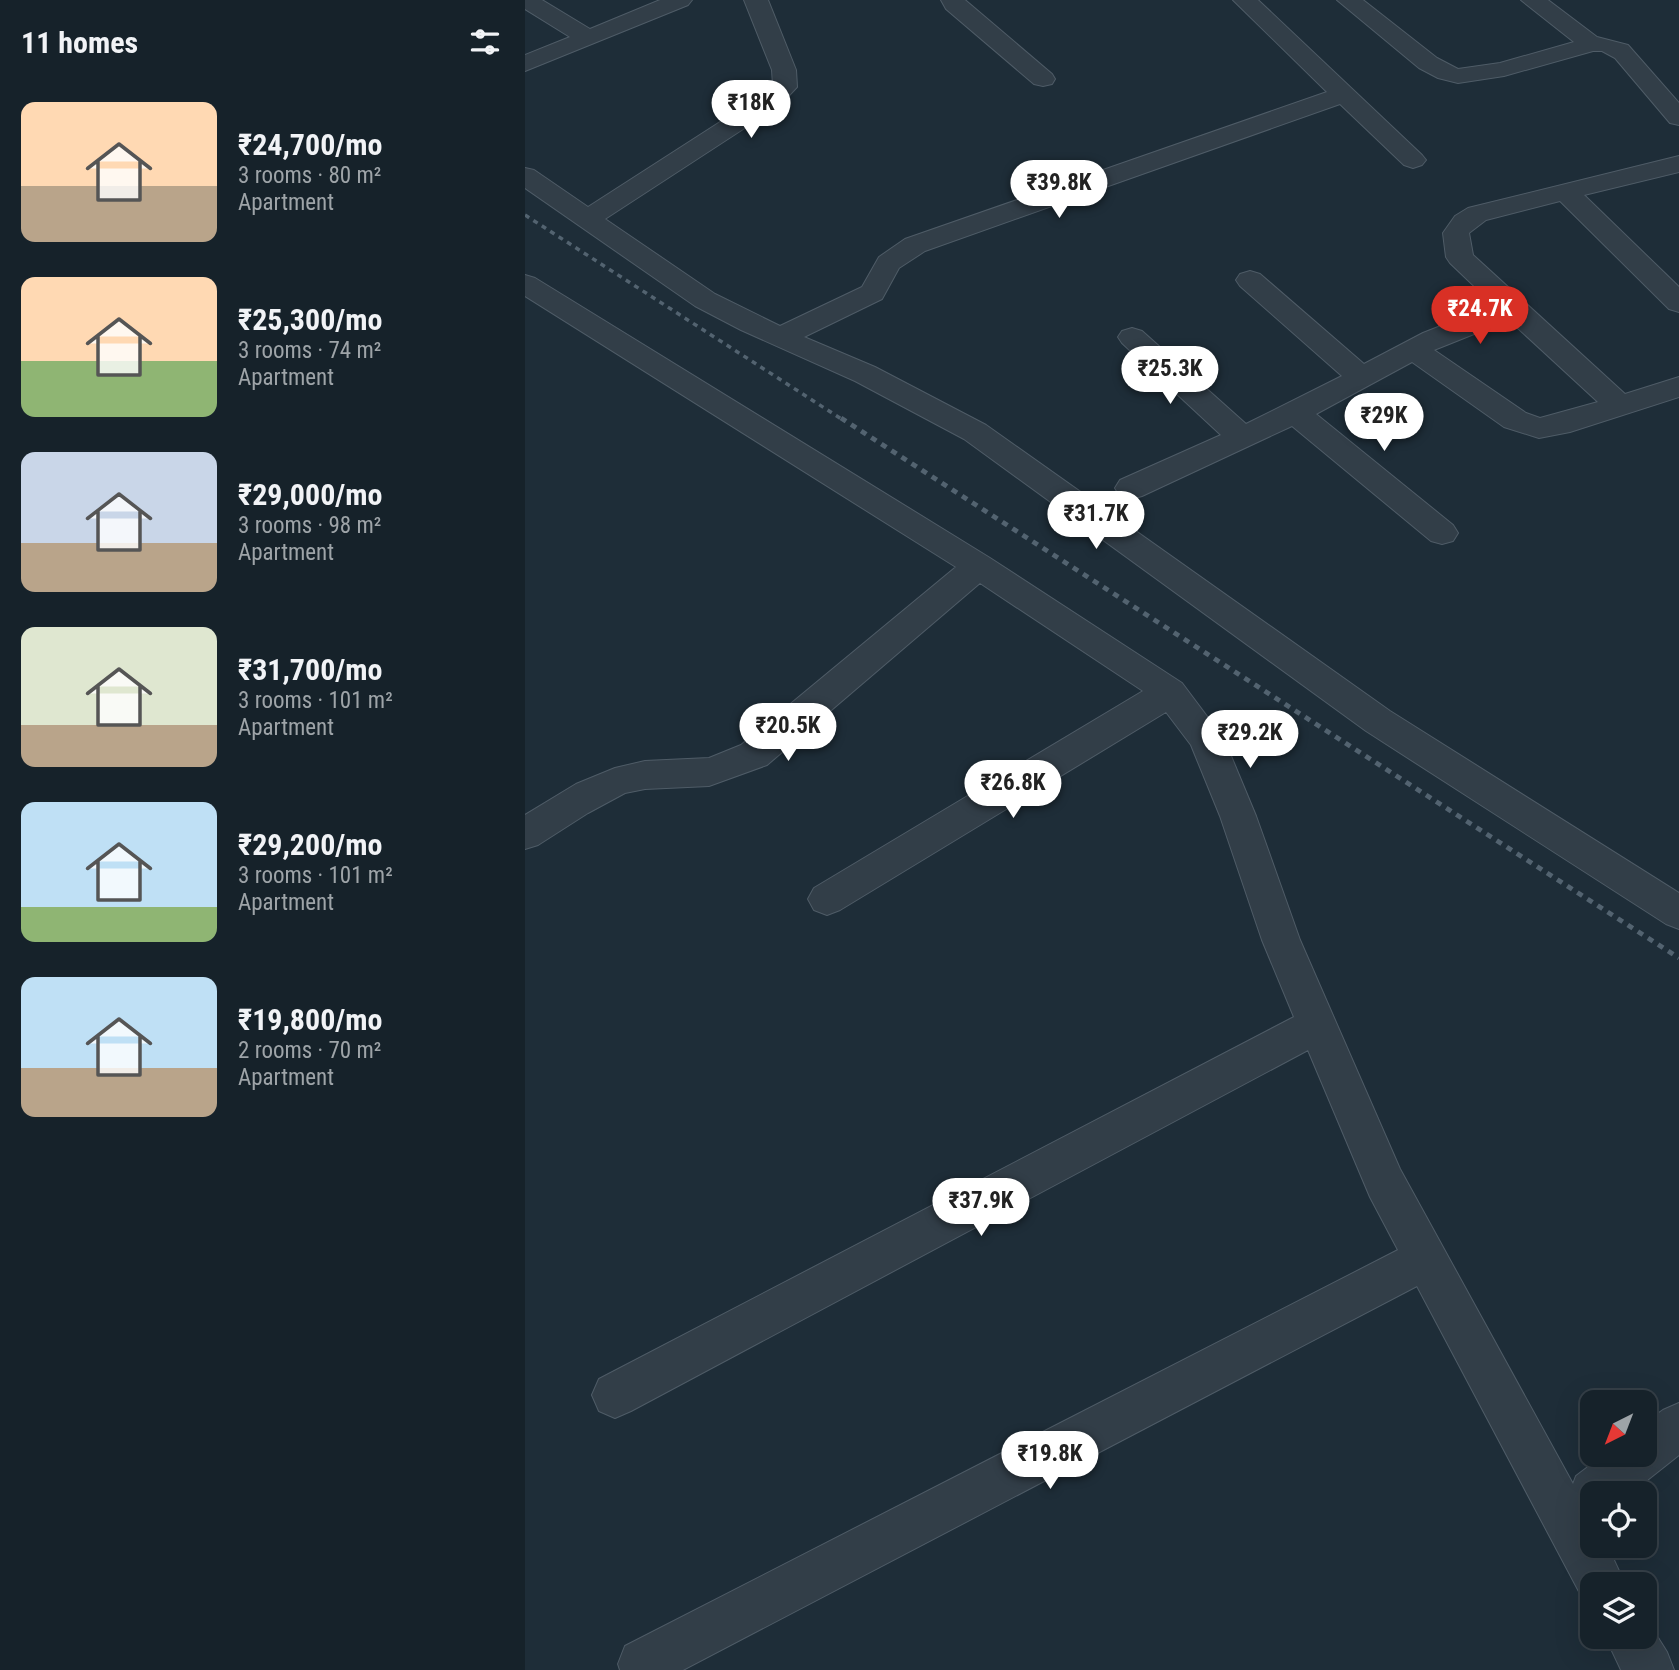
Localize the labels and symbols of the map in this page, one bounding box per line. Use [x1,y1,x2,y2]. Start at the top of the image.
pin: ₹18K [710,80,792,140]
pin: ₹39.8K [1002,160,1116,220]
pin: ₹24.7K [1423,286,1537,346]
pin: ₹25.3K [1113,346,1227,406]
pin: ₹29K [1343,393,1425,453]
pin: ₹31.7K [1039,491,1153,551]
pin: ₹20.5K [731,704,845,763]
pin: ₹29.2K [1193,710,1307,770]
pin: ₹26.8K [956,760,1070,820]
pin: ₹37.9K [924,1178,1038,1238]
north arrow [1580,1390,1657,1466]
pin: ₹19.8K [993,1432,1107,1491]

